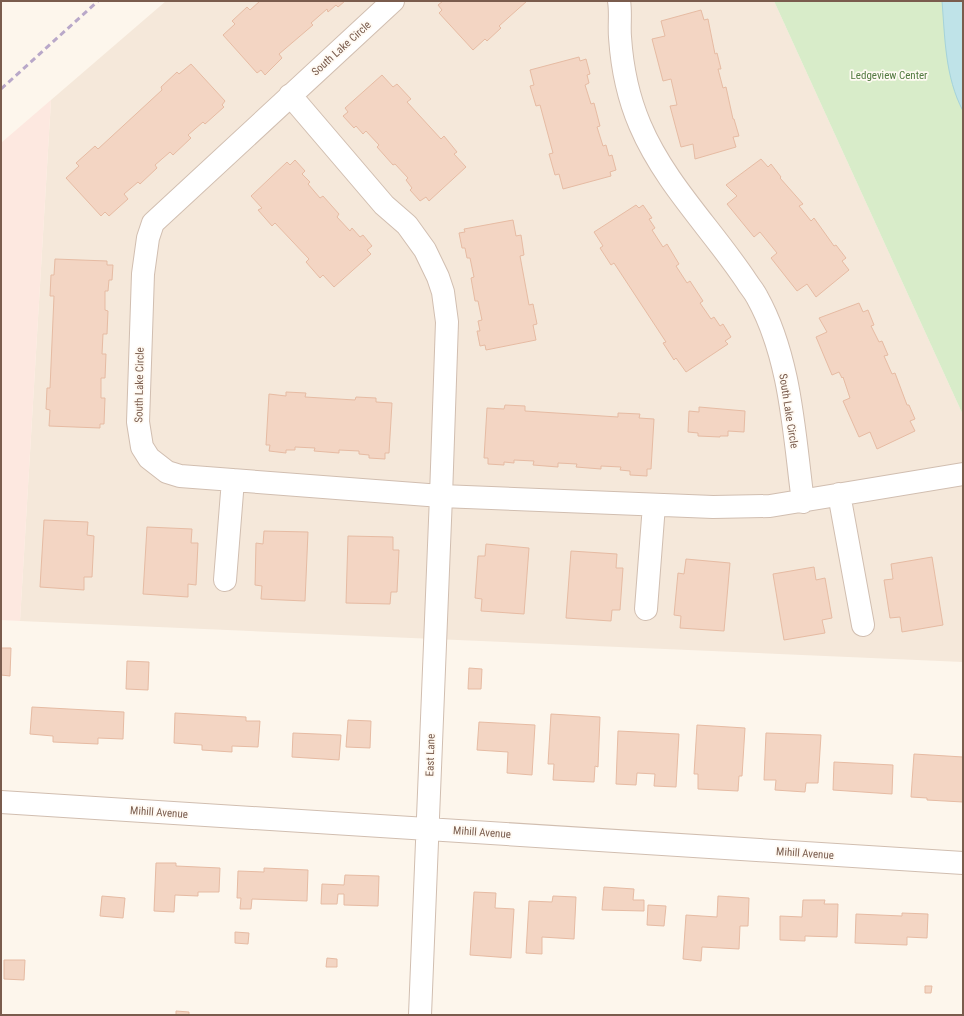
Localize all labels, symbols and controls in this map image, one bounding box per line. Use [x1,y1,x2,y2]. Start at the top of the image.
street label: South Lake Circle [309,18,374,78]
park label: Ledgeview Center [851,69,928,82]
street label: South Lake Circle [132,347,147,423]
street label: South Lake Circle [776,373,801,449]
street label: East Lane [423,734,438,776]
street label: Mihill Avenue [130,804,188,821]
street label: Mihill Avenue [453,824,511,841]
street label: Mihill Avenue [776,845,834,862]

